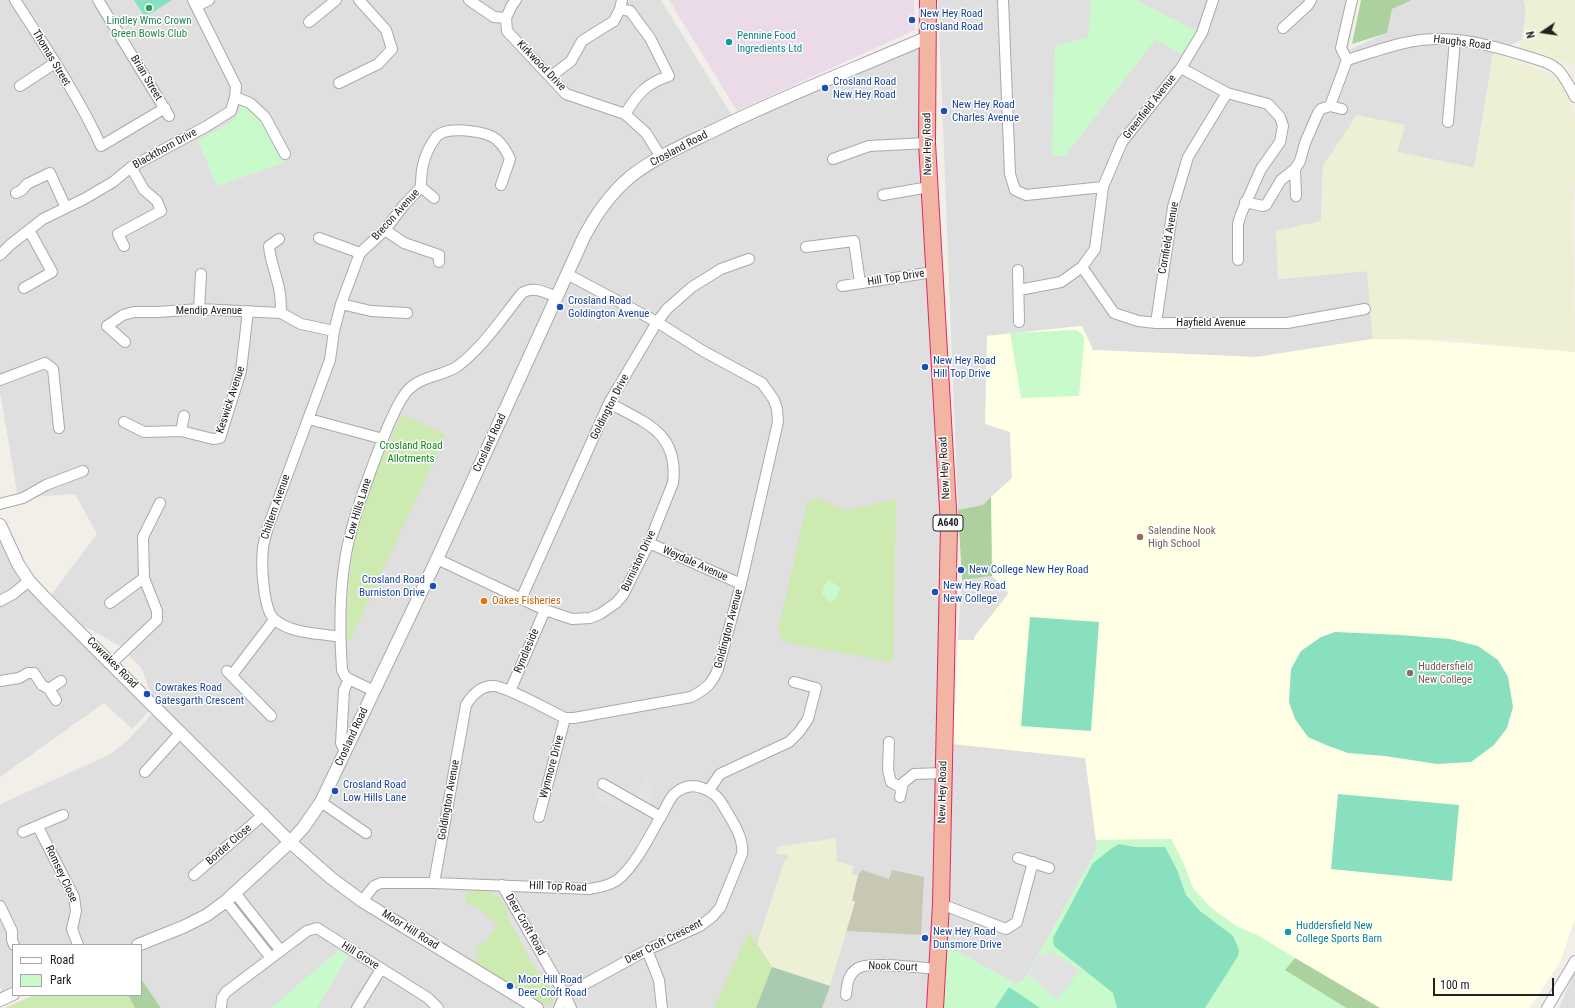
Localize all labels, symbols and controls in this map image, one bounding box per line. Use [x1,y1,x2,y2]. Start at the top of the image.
marker: Lindley Wmc Crown Green Bowls Club [144,3,154,13]
place label: New Hey Road Crosland Road [920,7,983,33]
north arrow [1523,12,1563,52]
place label: Lindley Wmc Crown Green Bowls Club [106,14,192,40]
marker: New Hey Road Crosland Road [907,15,917,25]
street label: Thomas Street [29,27,73,89]
place label: Pennine Food Ingredients Ltd [737,29,802,55]
text: N [1524,30,1538,40]
street label: Haughs Road [1433,33,1491,53]
marker: Pennine Food Ingredients Ltd [724,37,734,47]
street label: Kirkwood Drive [514,38,568,94]
street label: Brian Street [127,53,165,103]
street label: Greenfield Avenue [1121,72,1179,142]
place label: Crosland Road New Hey Road [833,75,896,101]
marker: Crosland Road New Hey Road [820,83,830,93]
place label: New Hey Road Charles Avenue [952,98,1019,124]
marker: New Hey Road Charles Avenue [939,106,949,116]
street label: New Hey Road [921,113,935,175]
street label: Blackthorn Drive [131,126,199,172]
street label: Crosland Road [648,128,710,170]
street label: Brecon Avenue [370,187,422,243]
street label: Cornfield Avenue [1156,201,1182,275]
street label: Hill Top Drive [867,267,925,289]
place label: Crosland Road Goldington Avenue [568,294,649,320]
marker: Crosland Road Goldington Avenue [555,302,565,312]
street label: Mendip Avenue [176,304,242,318]
street label: Hayfield Avenue [1176,316,1246,330]
place label: New Hey Road Hill Top Drive [933,354,996,380]
marker: New Hey Road Hill Top Drive [920,362,930,372]
street label: Keswick Avenue [214,365,248,435]
street label: Goldington Drive [588,372,632,442]
street label: Crosland Road [471,412,509,474]
street label: New Hey Road [937,436,953,500]
park label: Crosland Road Allotments [379,439,443,465]
street label: Chiltern Avenue [259,473,293,541]
street label: Low Hills Lane [343,477,375,541]
road number: A640 [933,515,963,531]
place label: Salendine Nook High School [1148,524,1216,550]
street label: Burniston Drive [619,528,659,594]
marker: Salendine Nook High School [1135,532,1145,542]
street label: Weydale Avenue [660,544,730,584]
place label: New College New Hey Road [969,563,1088,577]
marker: New College New Hey Road [956,565,966,575]
place label: Crosland Road Burniston Drive [359,573,425,599]
place label: New Hey Road New College [943,579,1006,605]
marker: Crosland Road Burniston Drive [428,581,438,591]
marker: New Hey Road New College [930,587,940,597]
street label: Goldington Avenue [712,588,746,670]
place label: Oakes Fisheries [492,594,561,608]
marker: Oakes Fisheries [479,596,489,606]
street label: Ryndleside [512,627,542,675]
street label: Cowrakes Road [84,635,140,691]
place label: Huddersfield New College [1418,660,1473,686]
marker: Huddersfield New College [1405,668,1415,678]
place label: Cowrakes Road Gatesgarth Crescent [155,681,244,707]
marker: Cowrakes Road Gatesgarth Crescent [142,689,152,699]
street label: Crosland Road [333,706,371,768]
street label: Wynmore Drive [537,734,567,800]
street label: Goldington Avenue [435,759,463,841]
street label: New Hey Road [936,761,950,823]
place label: Crosland Road Low Hills Lane [343,778,406,804]
marker: Crosland Road Low Hills Lane [330,786,340,796]
street label: Border Close [204,822,254,868]
street label: Romsey Close [42,843,80,905]
street label: Hill Top Road [529,879,587,895]
street label: Deer Croft Road [502,892,548,958]
street label: Moor Hill Road [379,907,441,953]
street label: Deer Croft Crescent [623,917,705,967]
place label: Huddersfield New College Sports Barn [1296,919,1382,945]
place label: New Hey Road Dunsmore Drive [933,925,1002,951]
marker: Huddersfield New College Sports Barn [1283,927,1293,937]
marker: New Hey Road Dunsmore Drive [920,933,930,943]
street label: Hill Grove [339,939,381,973]
legend [12,944,142,996]
text: Road [50,953,74,967]
street label: Nook Court [868,960,918,974]
scale bar [1435,970,1556,996]
text: Park [50,973,71,987]
place label: Moor Hill Road Deer Croft Road [518,973,587,999]
text: 100 m [1440,978,1470,992]
marker: Moor Hill Road Deer Croft Road [505,981,515,991]

